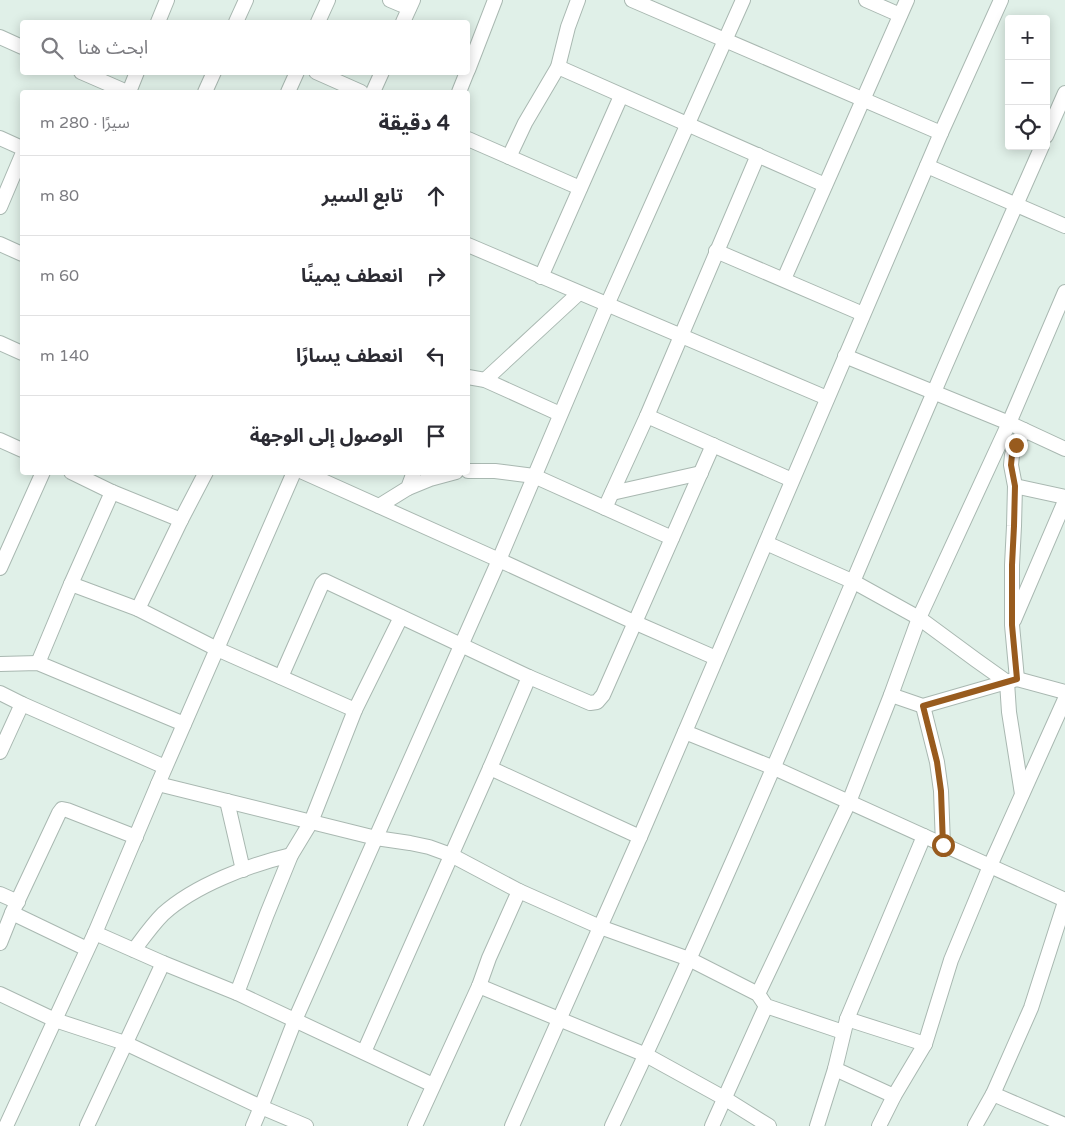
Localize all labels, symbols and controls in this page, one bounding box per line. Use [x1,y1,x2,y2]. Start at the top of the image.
map controls [1005,15,1050,150]
button: + [1005,15,1050,60]
search box [20,20,470,75]
icon: search [38,34,66,62]
text: ابحث هنا [78,37,148,59]
button: − [1005,60,1050,105]
button: locate [1005,105,1050,150]
text: 4 دقيقة [379,111,450,136]
text: سيرًا · 280 m [40,113,130,133]
icon: ahead [422,182,450,210]
text: تابع السير [322,185,403,207]
text: 80 m [40,186,79,206]
icon: right [422,262,450,290]
text: انعطف يمينًا [301,265,403,287]
text: 60 m [40,266,79,286]
icon: left [422,342,450,370]
text: انعطف يسارًا [296,345,403,367]
text: 140 m [40,346,89,366]
icon: arrive [422,422,450,450]
text: الوصول إلى الوجهة [250,425,403,447]
route end [1005,434,1028,457]
route start [932,834,955,857]

